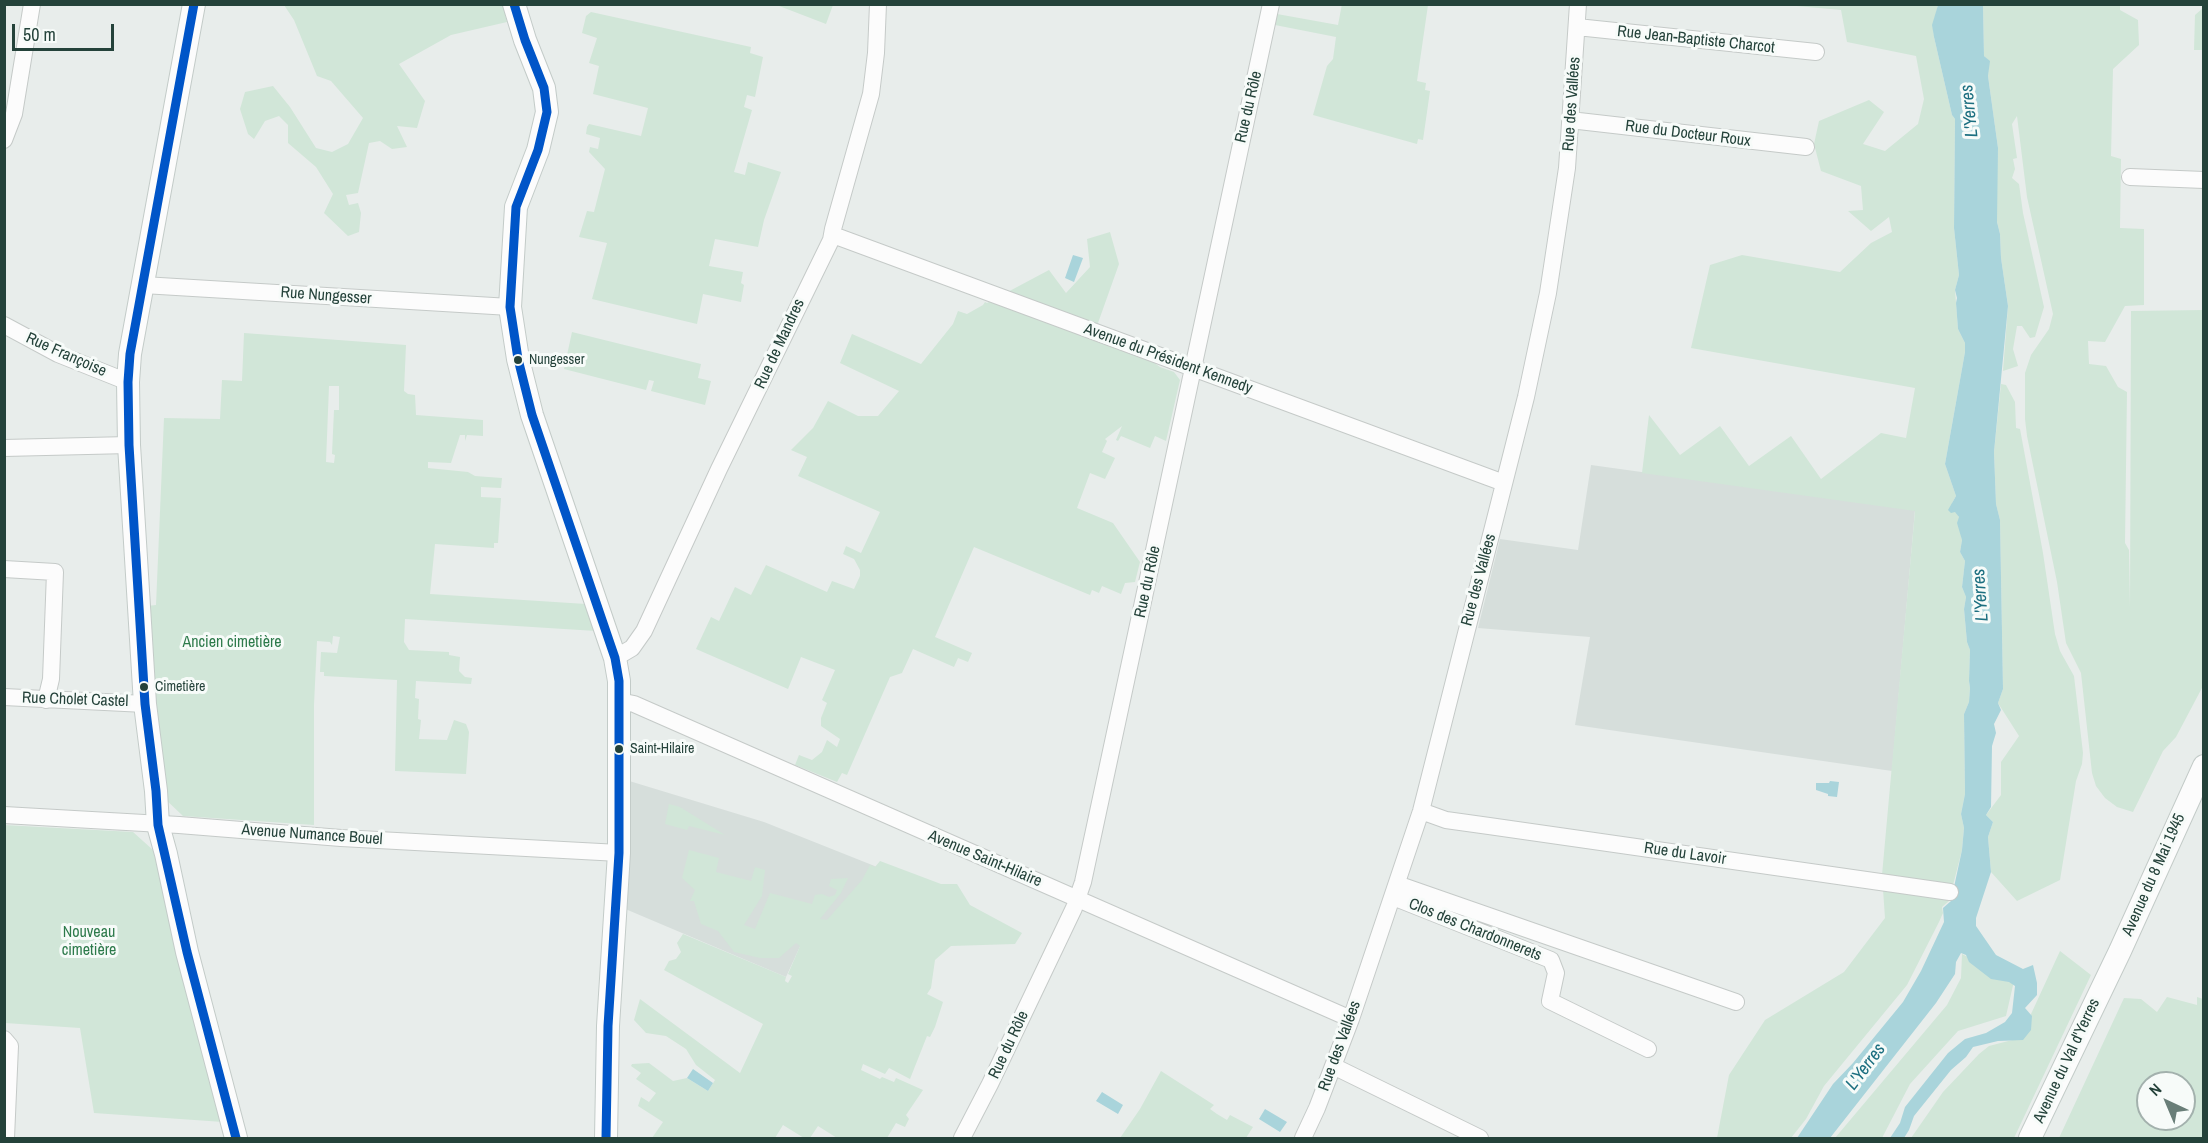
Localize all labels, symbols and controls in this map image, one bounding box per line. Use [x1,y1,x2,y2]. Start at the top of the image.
scale bar [15,12,117,50]
text: 50 m [23,22,56,47]
street label: Rue Jean-Baptiste Charcot [1616,22,1776,58]
street label: Rue des Vallées [1559,56,1585,152]
street label: Rue du Rôle [1231,69,1267,145]
water label: L'Yerres [1956,84,1984,138]
street label: Rue du Docteur Roux [1624,117,1752,151]
street label: Rue Nungesser [280,283,372,309]
street label: Rue de Mandres [751,296,809,392]
street label: Avenue du Président Kennedy [1081,320,1255,398]
street label: Rue Françoise [23,329,109,381]
place label: Nungesser [529,352,585,368]
marker: Nungesser [512,354,524,366]
street label: Rue des Vallées [1457,532,1501,628]
street label: Rue du Rôle [1131,544,1165,620]
water label: L'Yerres [1968,568,1994,622]
park label: Ancien cimetière [182,633,282,653]
place label: Cimetière [155,679,205,695]
marker: Cimetière [138,681,150,693]
street label: Rue Cholet Castel [21,689,129,711]
place label: Saint-Hilaire [630,741,694,757]
marker: Saint-Hilaire [613,743,625,755]
street label: Avenue du 8 Mai 1945 [2118,811,2190,939]
street label: Avenue Numance Bouel [241,820,383,850]
street label: Avenue Saint-Hilaire [925,826,1045,892]
street label: Rue du Lavoir [1643,839,1727,869]
street label: Clos des Chardonnerets [1406,895,1544,965]
park label: Nouveau cimetière [62,923,116,961]
street label: Avenue du Val d'Yerres [2030,996,2104,1126]
street label: Rue des Vallées [1315,998,1365,1094]
street label: Rue du Rôle [985,1008,1033,1082]
water label: L'Yerres [1841,1039,1891,1095]
north arrow [2136,1071,2196,1131]
text: N [2144,1078,2166,1101]

